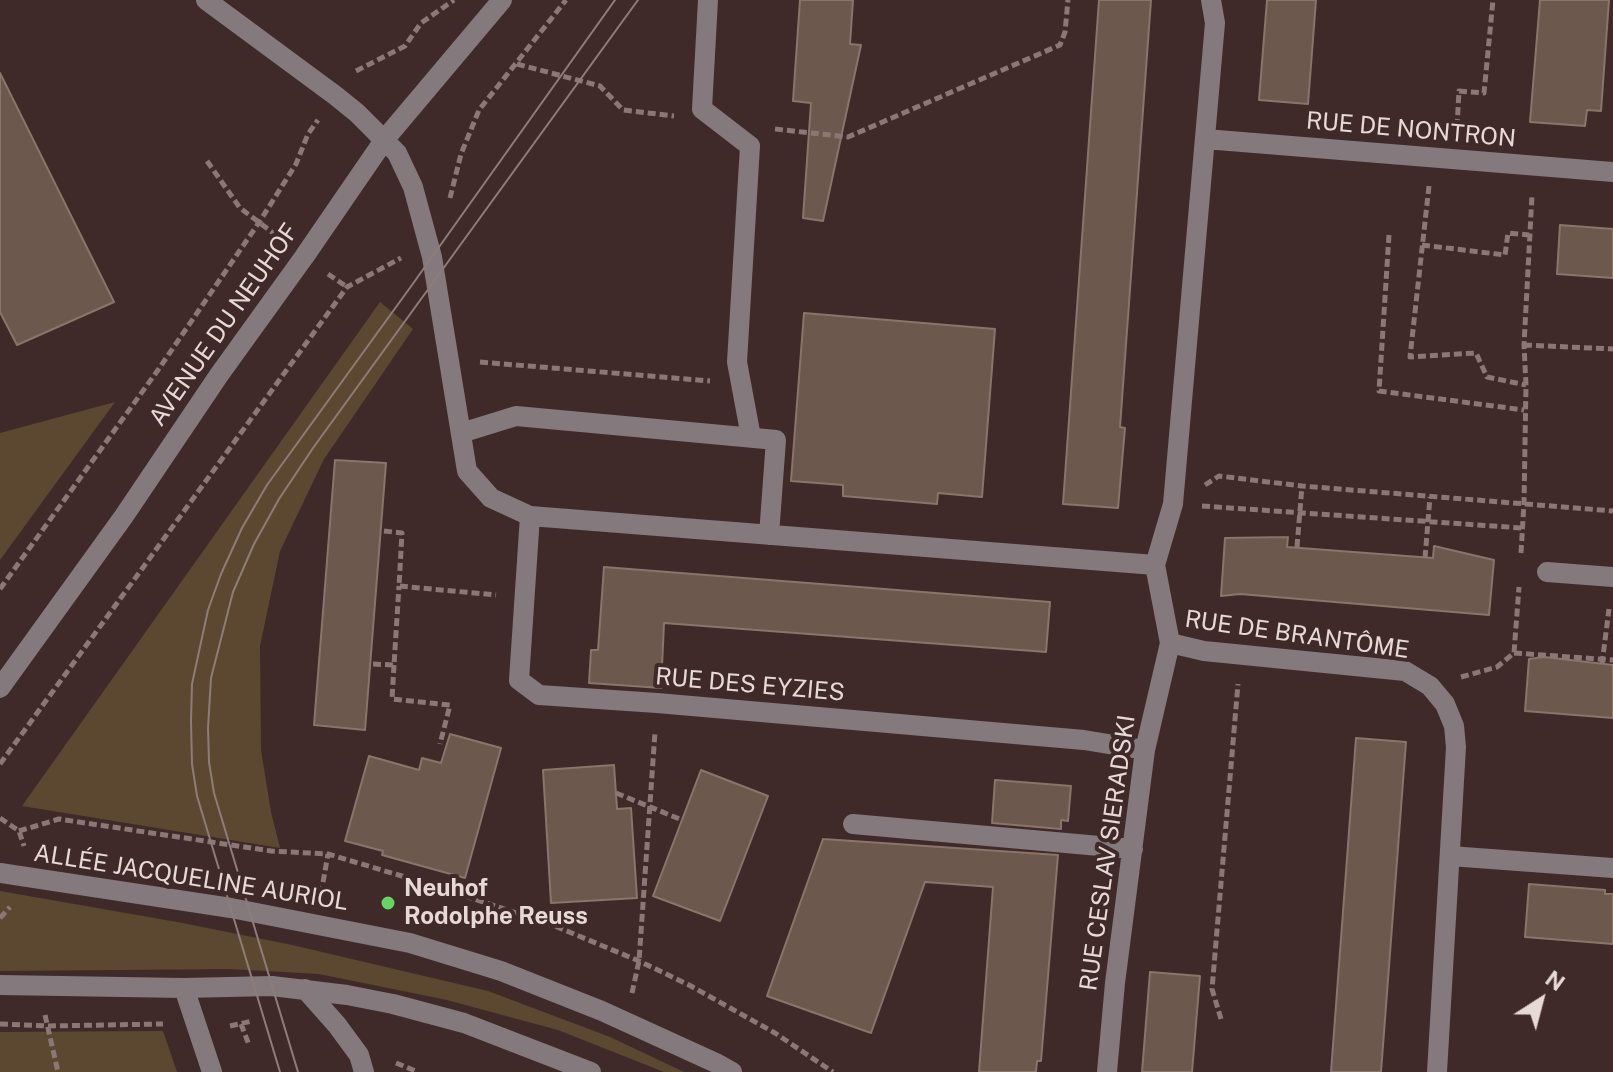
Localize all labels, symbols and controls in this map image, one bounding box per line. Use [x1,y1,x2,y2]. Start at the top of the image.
street label: RUE DE NONTRON [1305,106,1517,154]
street label: AVENUE DU NEUHOF [143,218,305,432]
street label: RUE DE BRANTÔME [1183,605,1411,665]
street label: RUE DES EYZIES [654,662,846,708]
street label: RUE CESLAV SIERADSKI [1074,713,1142,993]
street label: ALLÉE JACQUELINE AURIOL [32,839,350,917]
place label: Neuhof Rodolphe Reuss [404,875,588,931]
marker: Neuhof Rodolphe Reuss [379,894,397,912]
north arrow [1501,960,1581,1040]
text: N [1541,965,1570,996]

